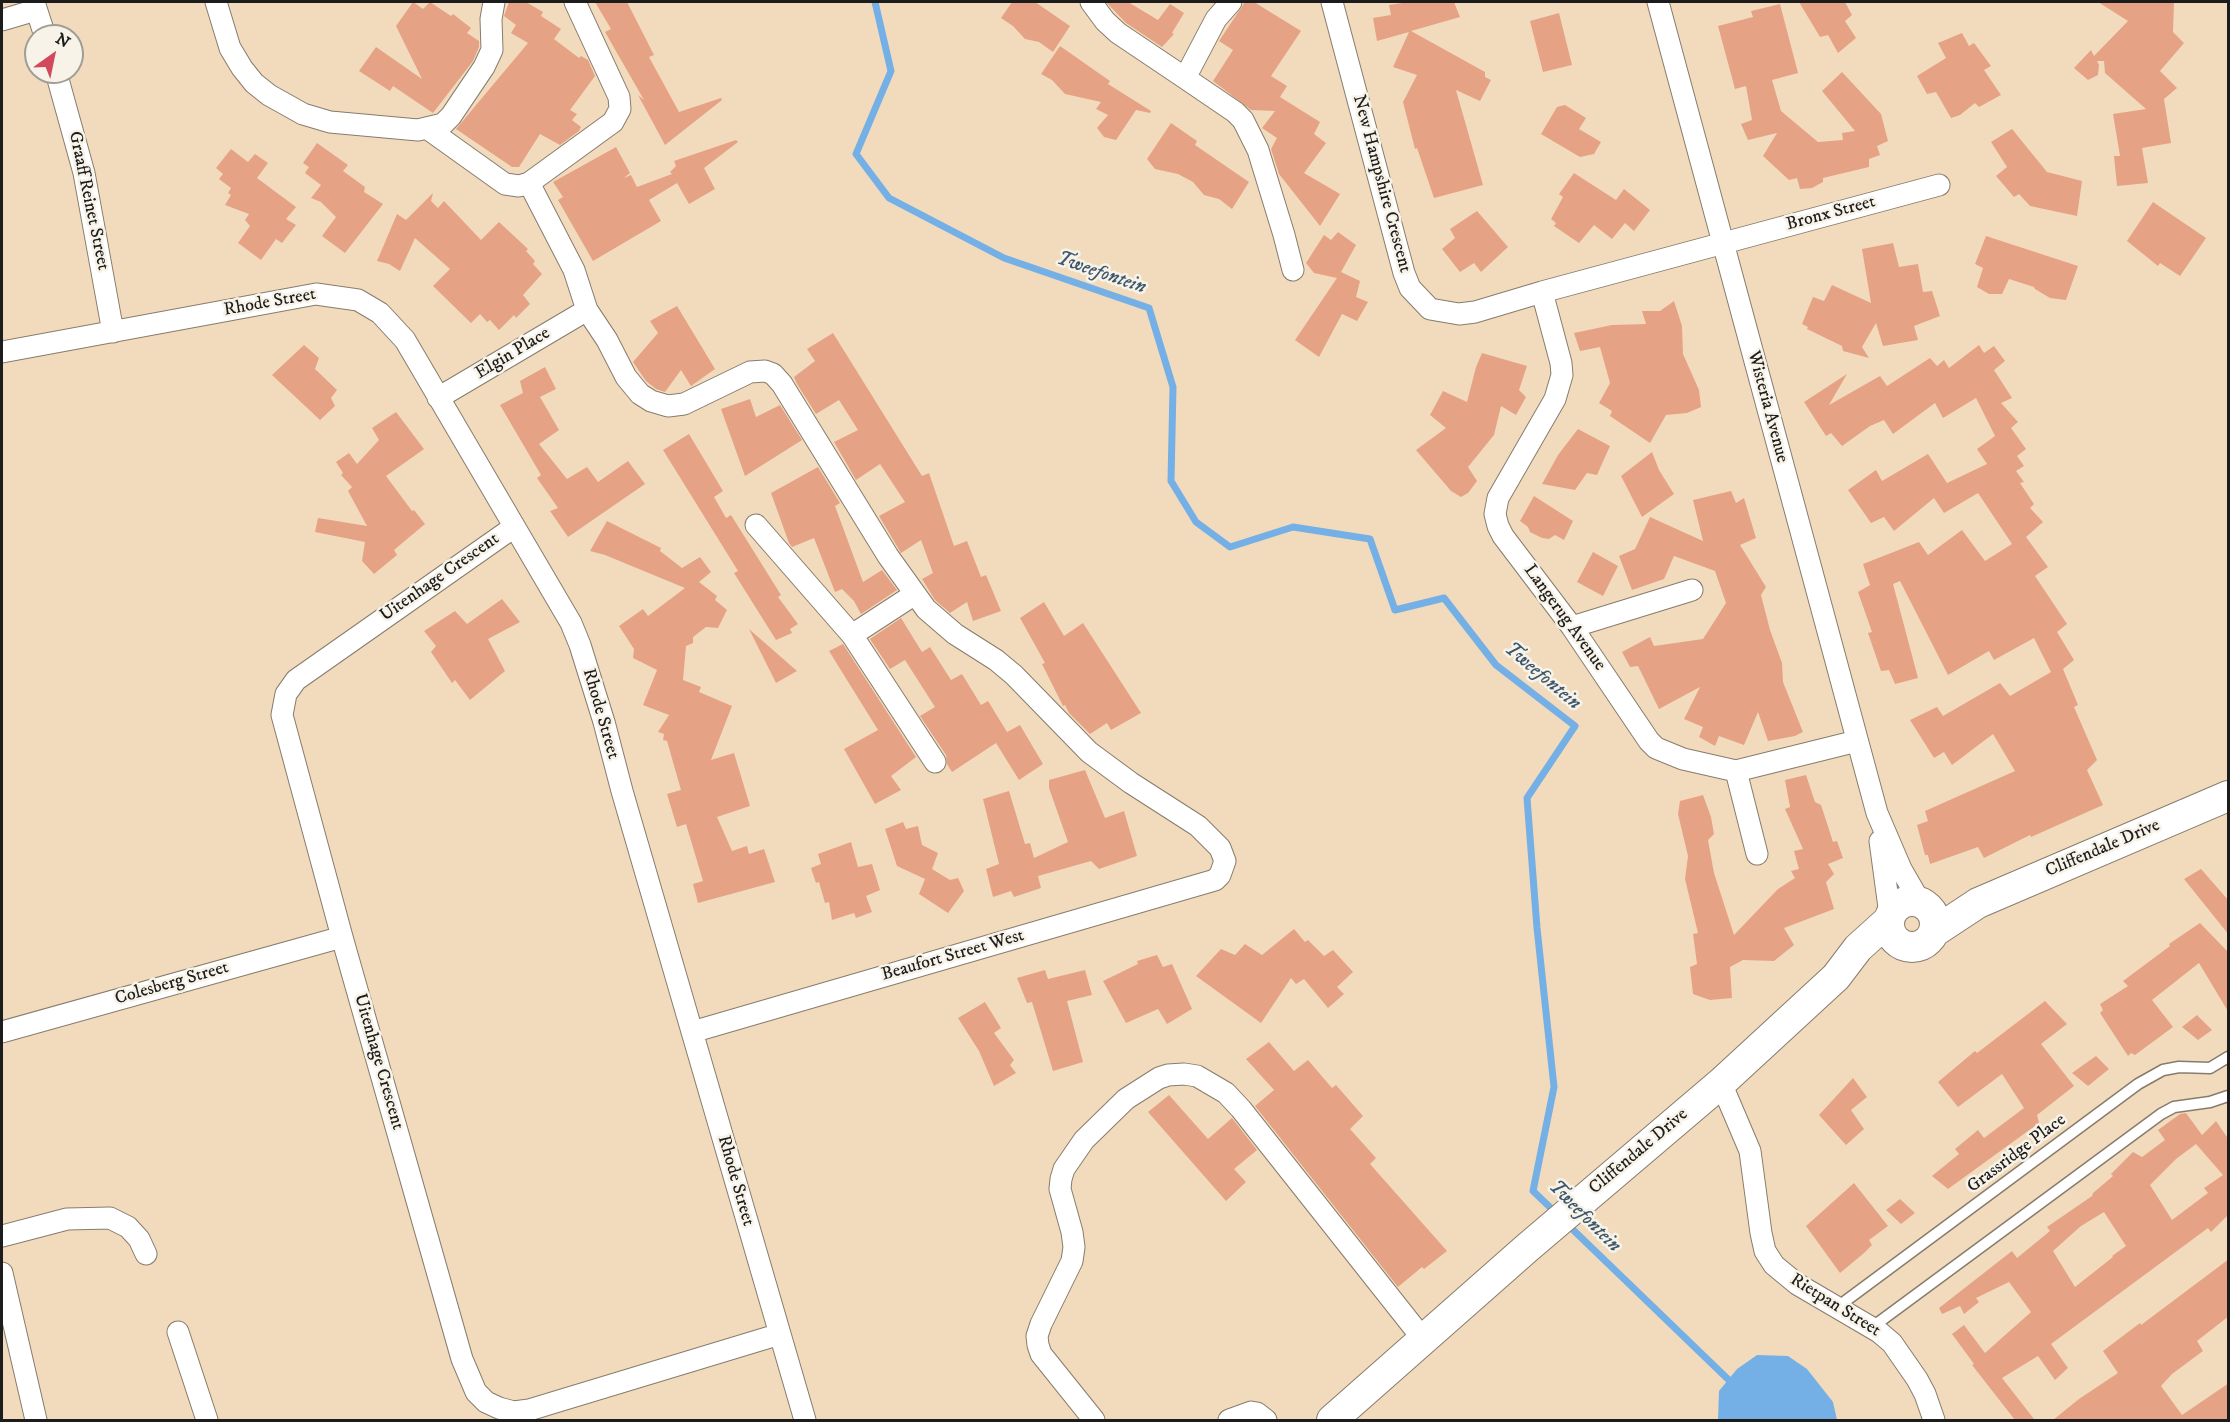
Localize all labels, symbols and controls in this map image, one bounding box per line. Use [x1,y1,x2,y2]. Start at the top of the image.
north arrow [24,24,84,84]
text: N [52,29,74,53]
street label: New Hampshire Crescent [1347,93,1415,275]
street label: Graaff Reinet Street [63,130,113,272]
street label: Bronx Street [1784,192,1878,236]
water label: Tweefontein [1053,248,1149,300]
street label: Rhode Street [222,284,318,322]
street label: Elgin Place [472,323,554,385]
street label: Wisteria Avenue [1742,349,1792,465]
street label: Uitenhage Crescent [376,529,504,627]
street label: Langerug Avenue [1518,561,1610,675]
water label: Tweefontein [1499,638,1585,716]
street label: Rhode Street [577,666,623,762]
street label: Cliffendale Drive [2043,815,2163,883]
street label: Beaufort Street West [879,925,1027,987]
street label: Colesberg Street [113,957,231,1011]
street label: Uitenhage Crescent [348,992,408,1132]
street label: Cliffendale Drive [1585,1104,1693,1200]
street label: Grassridge Place [1963,1110,2071,1198]
street label: Rhode Street [712,1133,758,1229]
water label: Tweefontein [1543,1176,1625,1258]
street label: Rietpan Street [1786,1270,1884,1342]

